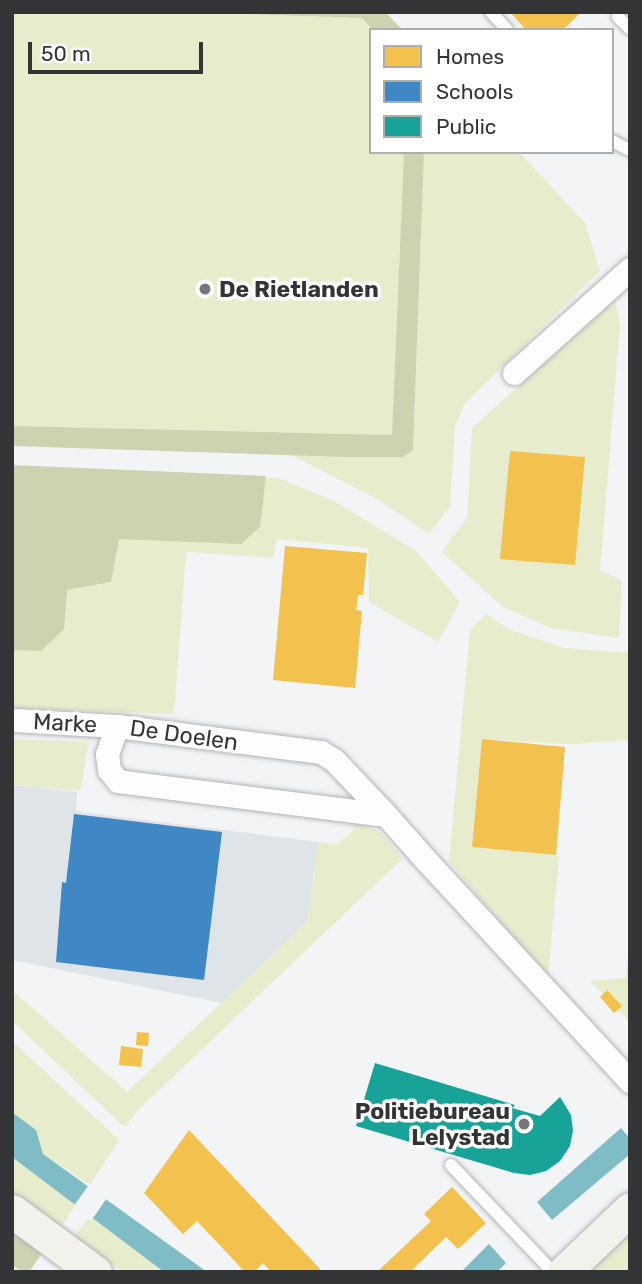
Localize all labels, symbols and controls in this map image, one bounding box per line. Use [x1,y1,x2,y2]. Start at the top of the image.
scale bar [32,28,206,72]
legend [369,28,614,154]
text: 50 m [41,41,91,66]
text: Homes [436,44,504,69]
text: Schools [436,79,513,104]
text: Public [436,114,496,139]
place label: De Rietlanden [219,275,379,303]
marker: De Rietlanden [197,281,213,297]
street label: Marke [32,708,98,738]
street label: De Doelen [128,714,240,756]
place label: Politiebureau Lelystad [355,1097,510,1151]
marker: Politiebureau Lelystad [516,1116,532,1132]

